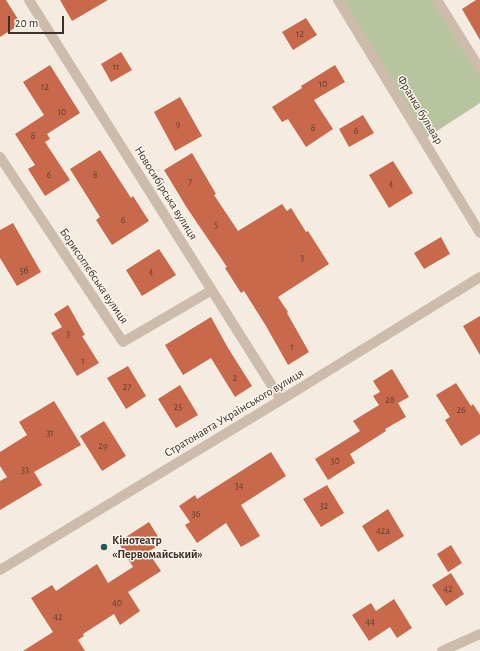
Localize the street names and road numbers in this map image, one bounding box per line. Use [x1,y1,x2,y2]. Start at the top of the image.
street label: Франка бульвар [394,73,446,147]
street label: Новосибірська вулиця [131,144,201,242]
street label: Борисоглєбська вулиця [57,225,131,327]
street label: Стратонавта Українського вулиця [162,366,306,460]

